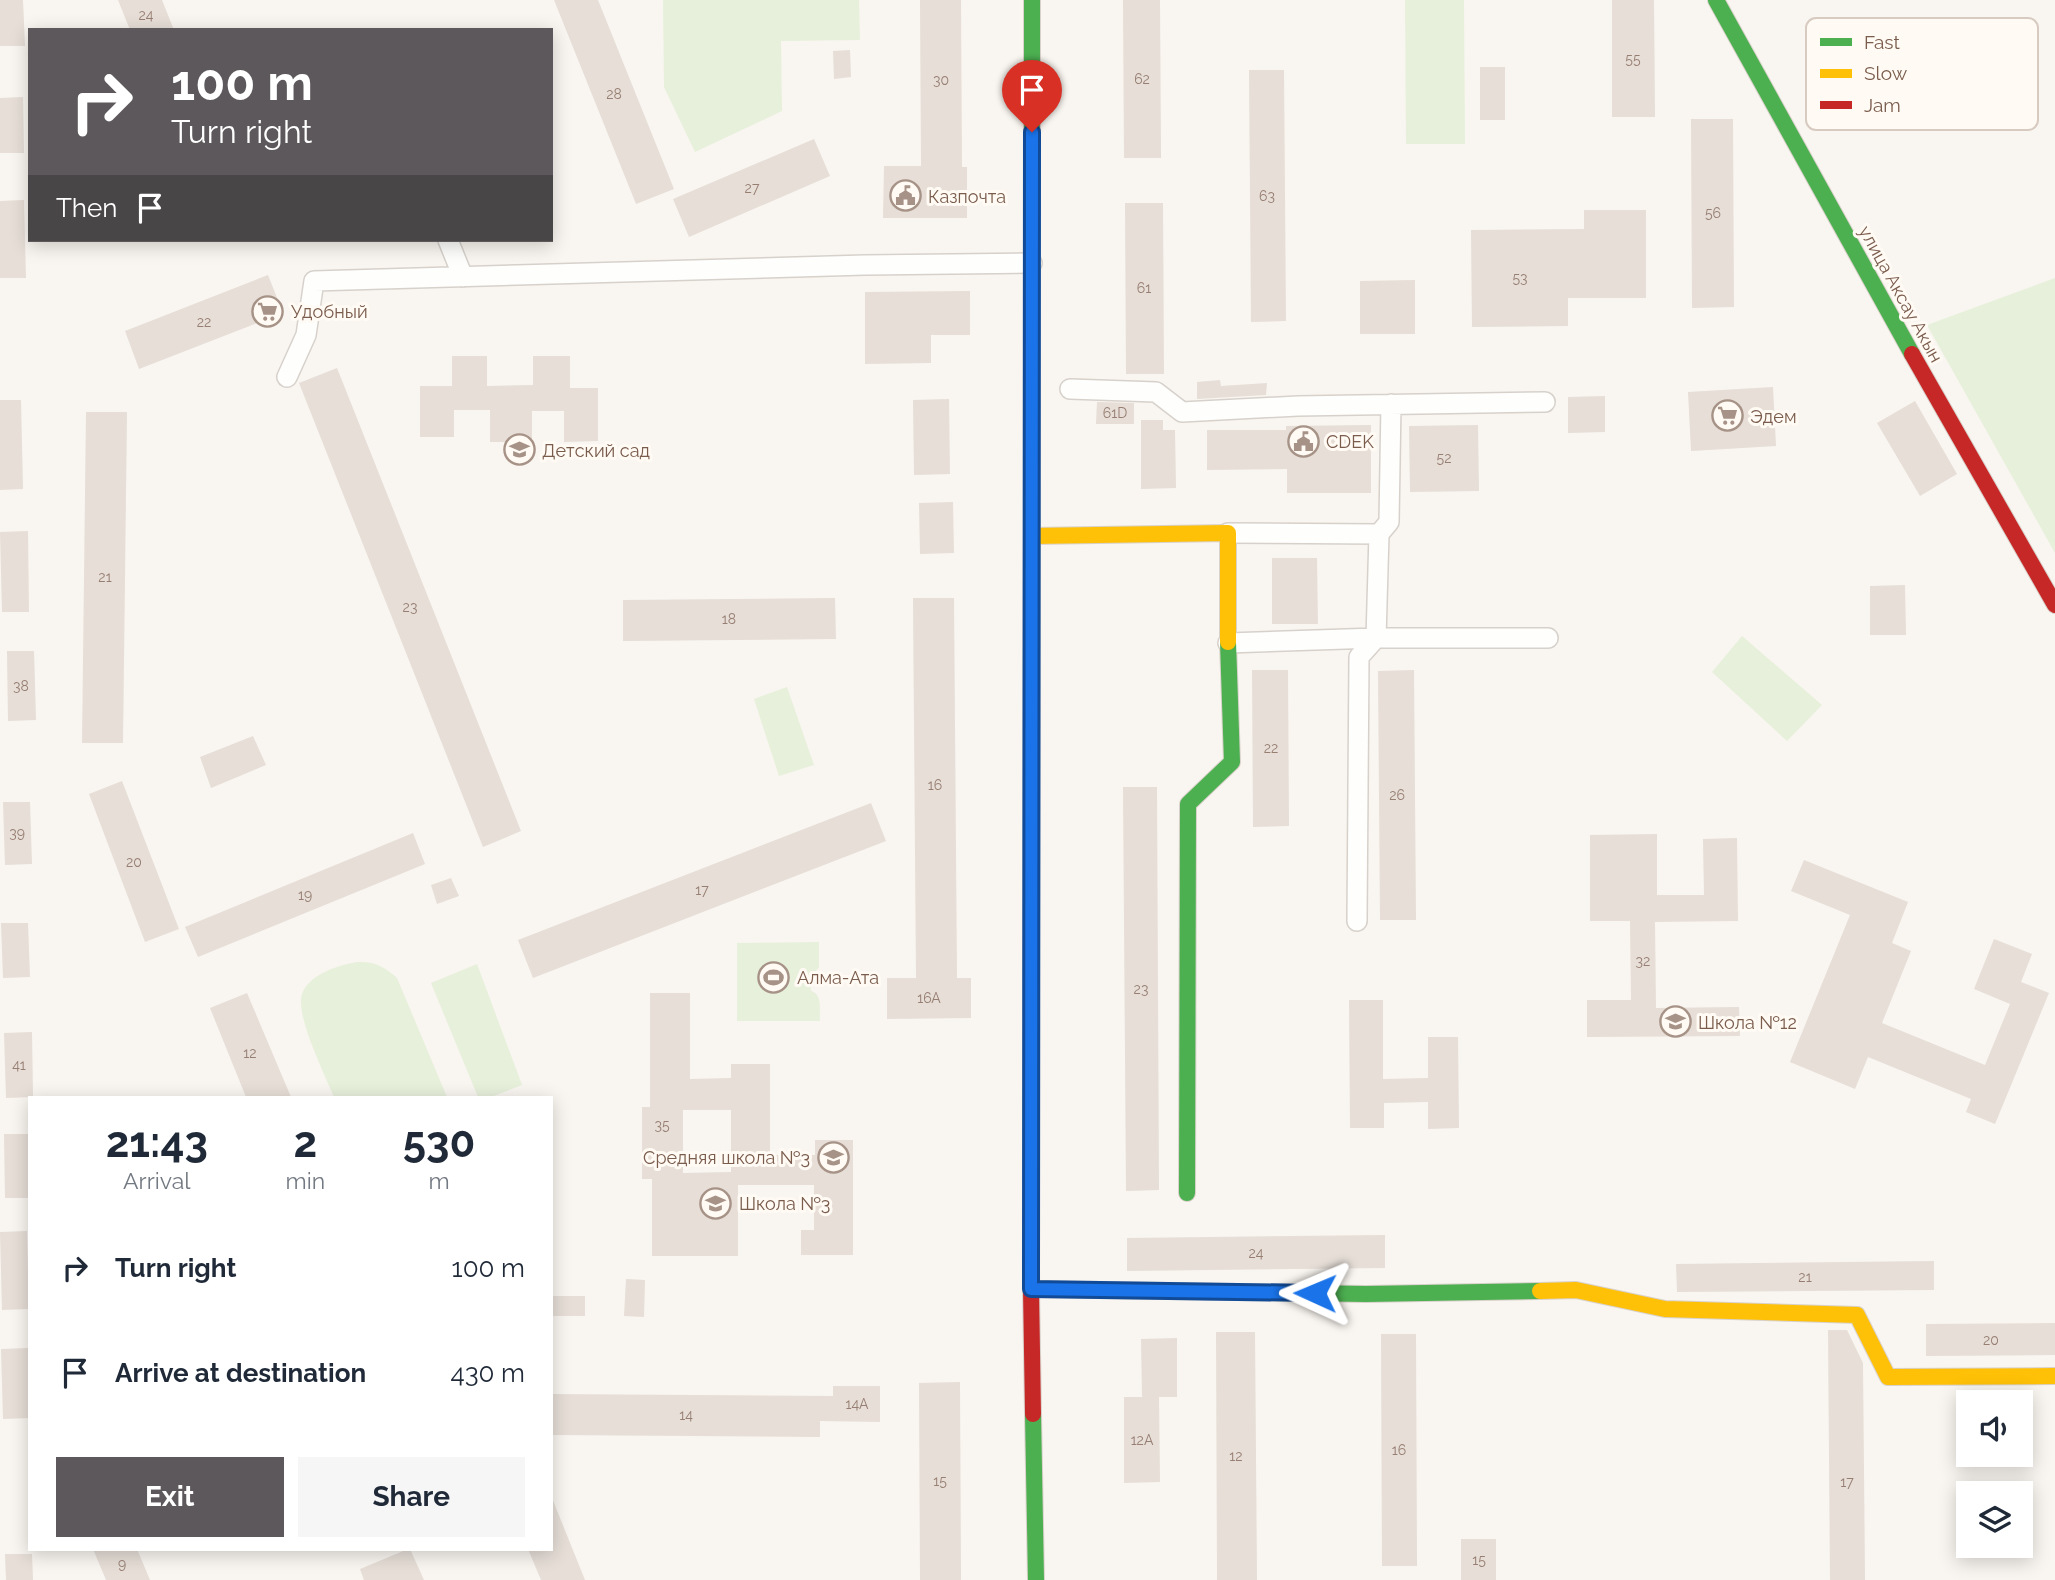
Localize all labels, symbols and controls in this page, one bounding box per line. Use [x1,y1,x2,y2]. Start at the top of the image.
house number: 24 [139,7,154,23]
legend [1806,18,2038,130]
text: Fast [1864,31,1900,53]
house number: 55 [1625,51,1641,67]
text: 100 m [171,54,313,111]
icon: right [56,56,147,147]
pin [1002,60,1062,132]
text: Slow [1864,62,1908,84]
icon: arrive [1013,71,1051,109]
house number: 62 [1134,71,1150,87]
house number: 30 [933,72,949,88]
house number: 28 [606,86,622,102]
text: Jam [1864,94,1901,116]
text: Turn right [171,113,312,150]
public building icon: Казпочта [888,179,922,213]
house number: 27 [745,180,760,196]
place label: Казпочта [928,186,1006,207]
house number: 63 [1259,188,1275,204]
icon: arrive [131,189,169,227]
text: Then [56,193,117,223]
house number: 56 [1705,205,1721,221]
street label: улица Аксау Акын [1855,222,1947,366]
house number: 53 [1512,270,1528,286]
house number: 61 [1137,280,1151,296]
supermarket icon: Удобный [251,294,285,328]
place label: Удобный [291,301,368,322]
house number: 22 [197,314,211,330]
supermarket icon: Эдем [1710,399,1744,433]
house number: 61D [1103,405,1127,421]
place label: Эдем [1750,406,1797,427]
public building icon: CDEK [1286,424,1320,458]
place label: CDEK [1326,431,1374,452]
school or university icon: Детский сад [502,433,536,467]
place label: Детский сад [542,440,650,461]
house number: 52 [1437,450,1451,466]
house number: 21 [98,569,112,585]
house number: 23 [403,599,417,615]
house number: 18 [722,611,736,627]
house number: 38 [13,678,29,694]
house number: 22 [1264,740,1278,756]
house number: 16 [928,777,942,793]
house number: 26 [1389,787,1405,803]
house number: 39 [9,825,25,841]
house number: 20 [126,854,142,870]
house number: 17 [695,882,709,898]
house number: 19 [298,887,312,903]
house number: 32 [1636,953,1650,969]
sports icon: Алма-Ата [757,960,791,994]
place label: Алма-Ата [797,967,879,988]
house number: 23 [1134,981,1148,997]
house number: 16А [917,990,941,1006]
school or university icon: Школа №12 [1658,1005,1692,1039]
place label: Школа №12 [1698,1012,1797,1033]
house number: 12 [243,1045,257,1061]
house number: 41 [12,1057,26,1073]
house number: 35 [654,1117,670,1133]
text: 21:43 [106,1118,208,1167]
text: 2 [294,1118,317,1167]
text: 530 [403,1118,475,1167]
school or university icon: Средняя школа №3 [816,1140,850,1174]
place label: Средняя школа №3 [643,1147,810,1168]
text: Arrival [123,1167,191,1194]
text: min [286,1167,325,1194]
text: m [428,1167,450,1194]
school or university icon: Школа №3 [699,1186,733,1220]
place label: Школа №3 [739,1193,830,1214]
house number: 24 [1249,1245,1264,1261]
icon: right [56,1249,94,1287]
text: Turn right [115,1253,236,1283]
text: 100 m [452,1253,525,1283]
position arrow [1278,1256,1352,1330]
house number: 21 [1798,1269,1812,1285]
house number: 20 [1983,1332,1999,1348]
icon: arrive [56,1354,94,1392]
text: Arrive at destination [115,1358,366,1388]
text: 430 m [450,1358,525,1388]
map controls [1956,1390,2033,1558]
button: sound [1956,1390,2033,1467]
house number: 14А [845,1396,869,1412]
house number: 14 [679,1407,693,1423]
house number: 12А [1131,1432,1154,1448]
house number: 16 [1392,1442,1406,1458]
house number: 12 [1229,1448,1243,1464]
button: Exit [56,1457,284,1537]
button: Share [298,1457,525,1537]
house number: 15 [933,1473,947,1489]
house number: 17 [1840,1474,1854,1490]
button: layers [1956,1481,2033,1558]
house number: 15 [1472,1552,1486,1568]
house number: 9 [118,1556,126,1572]

